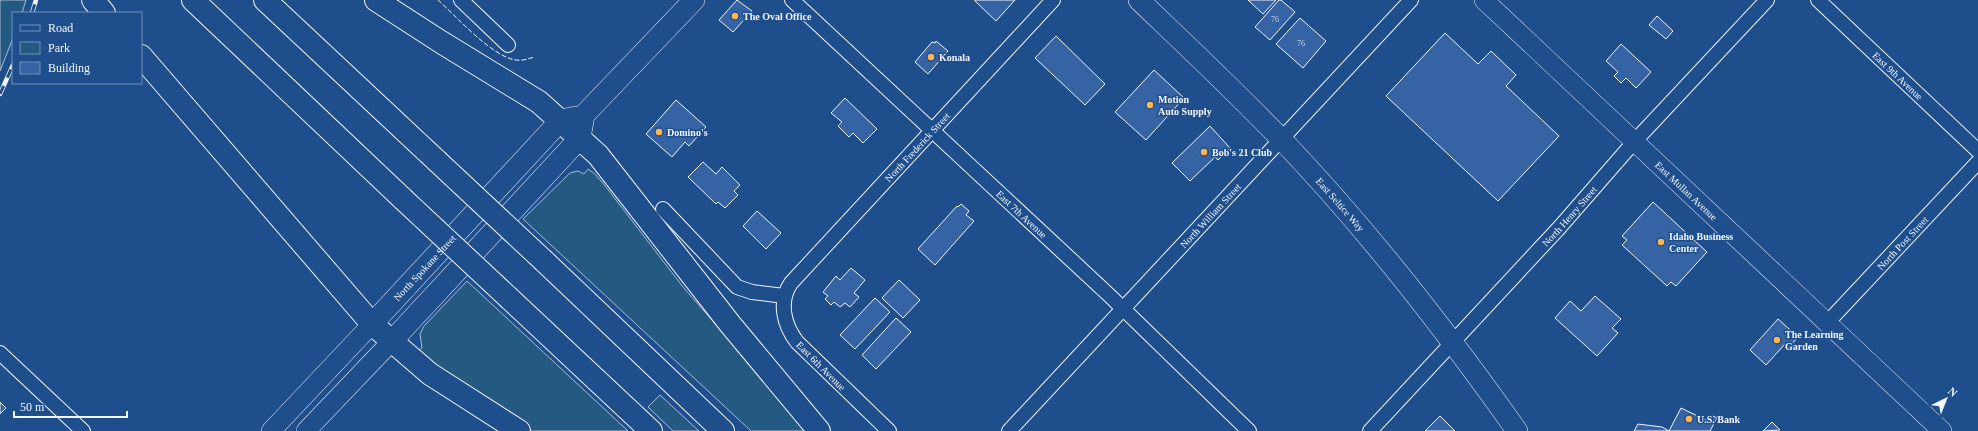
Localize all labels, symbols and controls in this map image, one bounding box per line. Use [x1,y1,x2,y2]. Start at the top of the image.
marker: The Oval Office [730,11,740,21]
place label: The Oval Office [743,11,812,22]
legend [12,12,142,84]
house number: 76 [1271,15,1279,24]
text: Road [48,21,73,35]
house number: 76 [1297,39,1305,48]
text: Park [48,41,70,55]
street label: East 9th Avenue [1871,49,1926,102]
marker: Konala [926,52,936,62]
place label: Konala [939,52,970,63]
text: Building [48,61,90,75]
place label: Motion Auto Supply [1158,94,1212,117]
marker: Motion Auto Supply [1145,100,1155,110]
street label: North Frederick Street [882,110,952,184]
marker: Domino's [654,127,664,137]
place label: Domino's [667,127,708,138]
marker: Bob's 21 Club [1199,147,1209,157]
place label: Bob's 21 Club [1212,147,1272,158]
street label: East Mullan Avenue [1653,159,1720,223]
street label: East Seltice Way [1314,175,1367,233]
street label: North William Street [1178,181,1243,250]
street label: North Henry Street [1539,184,1599,248]
street label: East 7th Avenue [994,188,1050,240]
street label: North Post Street [1875,214,1930,272]
place label: Idaho Business Center [1669,231,1733,254]
street label: North Spokane Street [391,232,458,303]
marker: Idaho Business Center [1656,237,1666,247]
place label: The Learning Garden [1785,329,1844,352]
marker: The Learning Garden [1772,335,1782,345]
street label: East 6th Avenue [794,339,848,393]
north arrow [1926,379,1966,419]
text: N [1946,385,1960,399]
scale bar [14,393,127,419]
text: 50 m [20,400,45,414]
marker: U.S. Bank [1684,414,1694,424]
place label: U.S. Bank [1697,414,1741,425]

